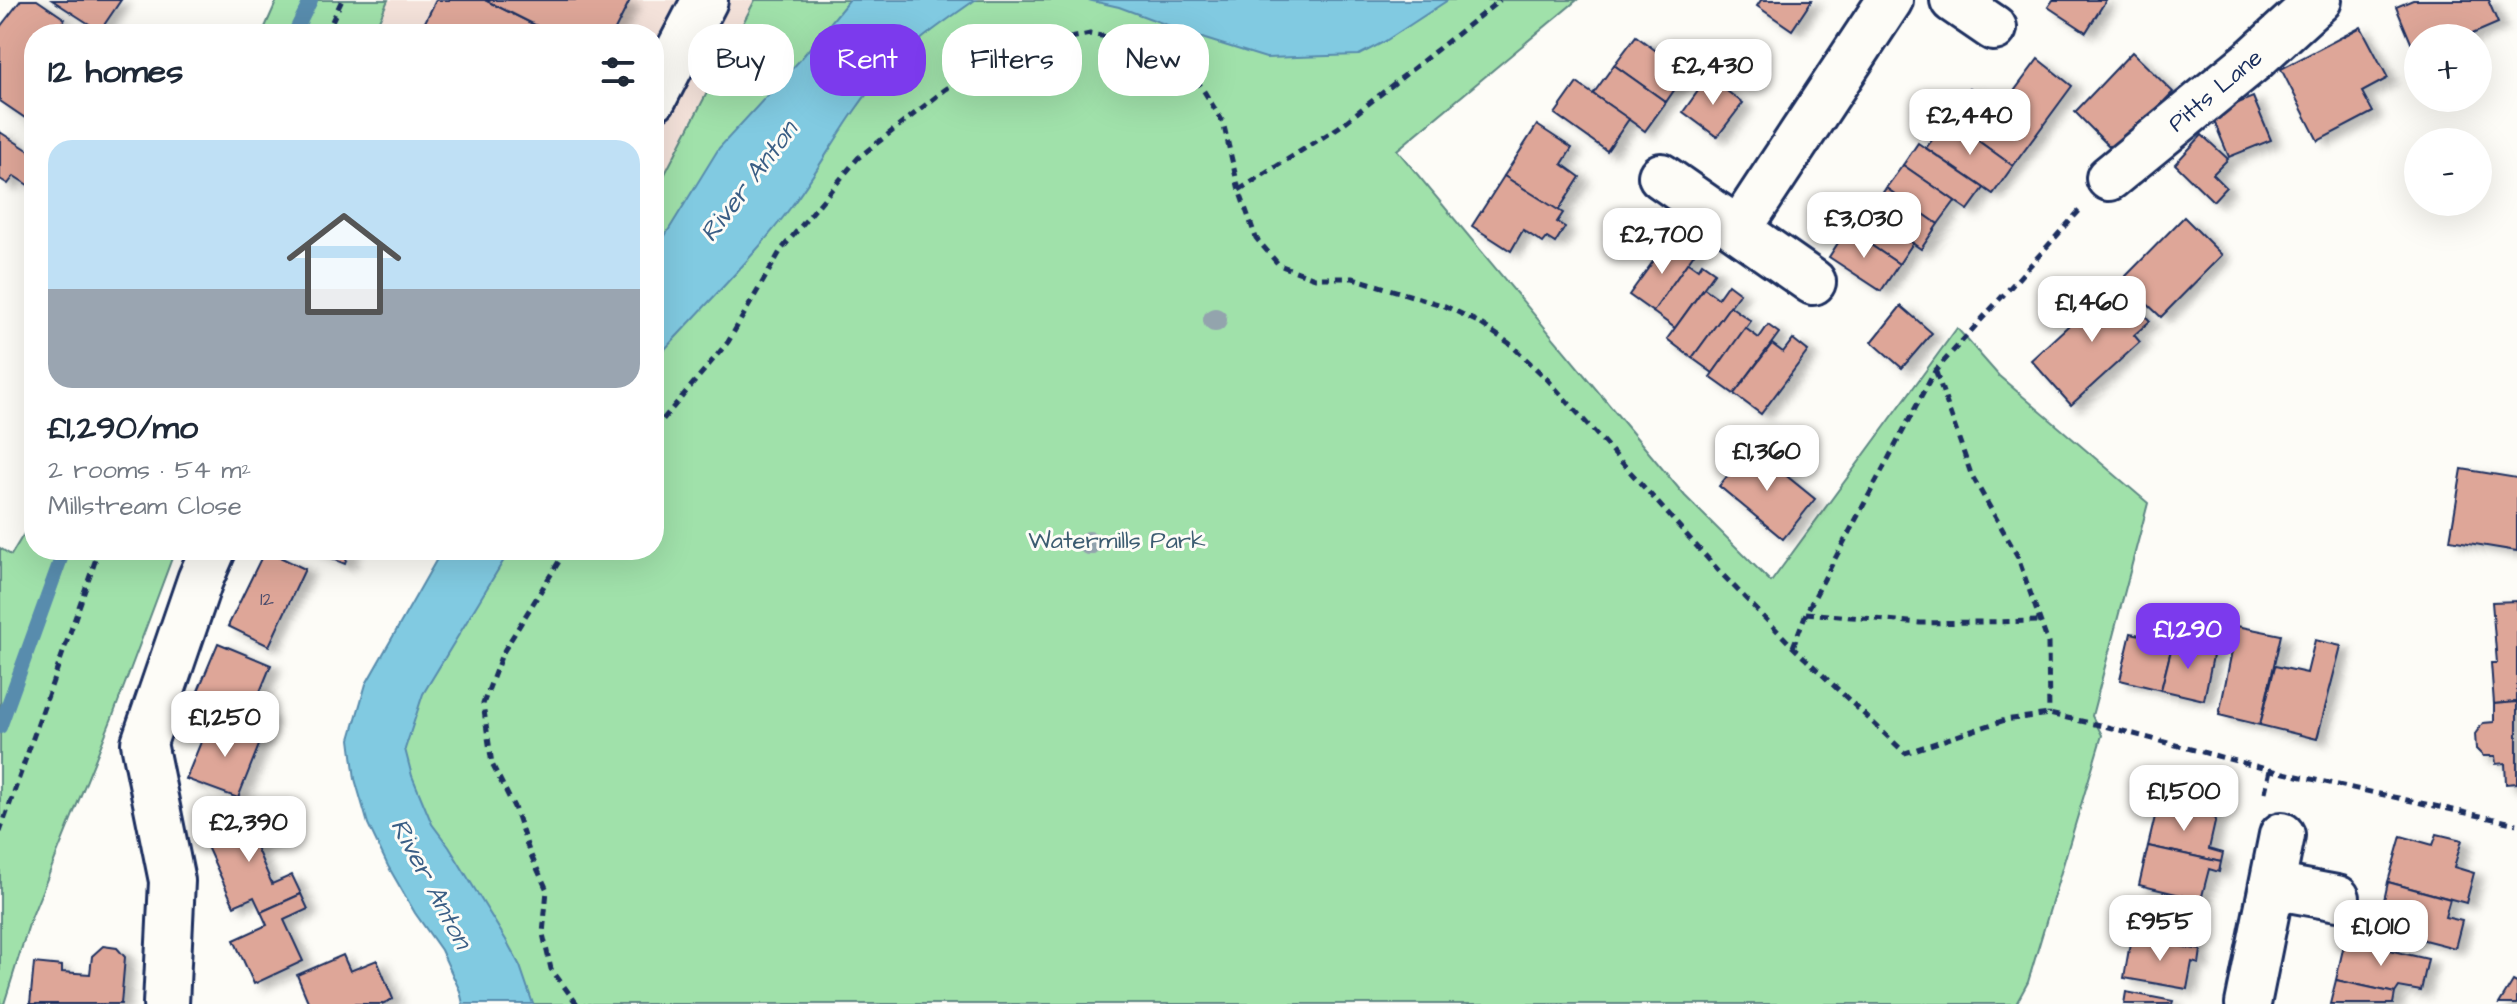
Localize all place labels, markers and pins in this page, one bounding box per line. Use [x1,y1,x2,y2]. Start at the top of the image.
pin: £2,430 [1648,39,1778,107]
pin: £2,440 [1905,89,2035,157]
pin: £3,030 [1799,192,1929,260]
pin: £2,700 [1597,208,1727,276]
pin: £1,460 [2027,276,2157,344]
pin: £1,360 [1702,425,1832,493]
pin: £1,290 [2123,603,2253,671]
pin: £1,250 [160,691,290,759]
pin: £1,500 [2119,765,2249,833]
pin: £2,390 [184,796,314,864]
pin: £955 [2113,895,2207,963]
pin: £1,010 [2316,900,2446,968]

